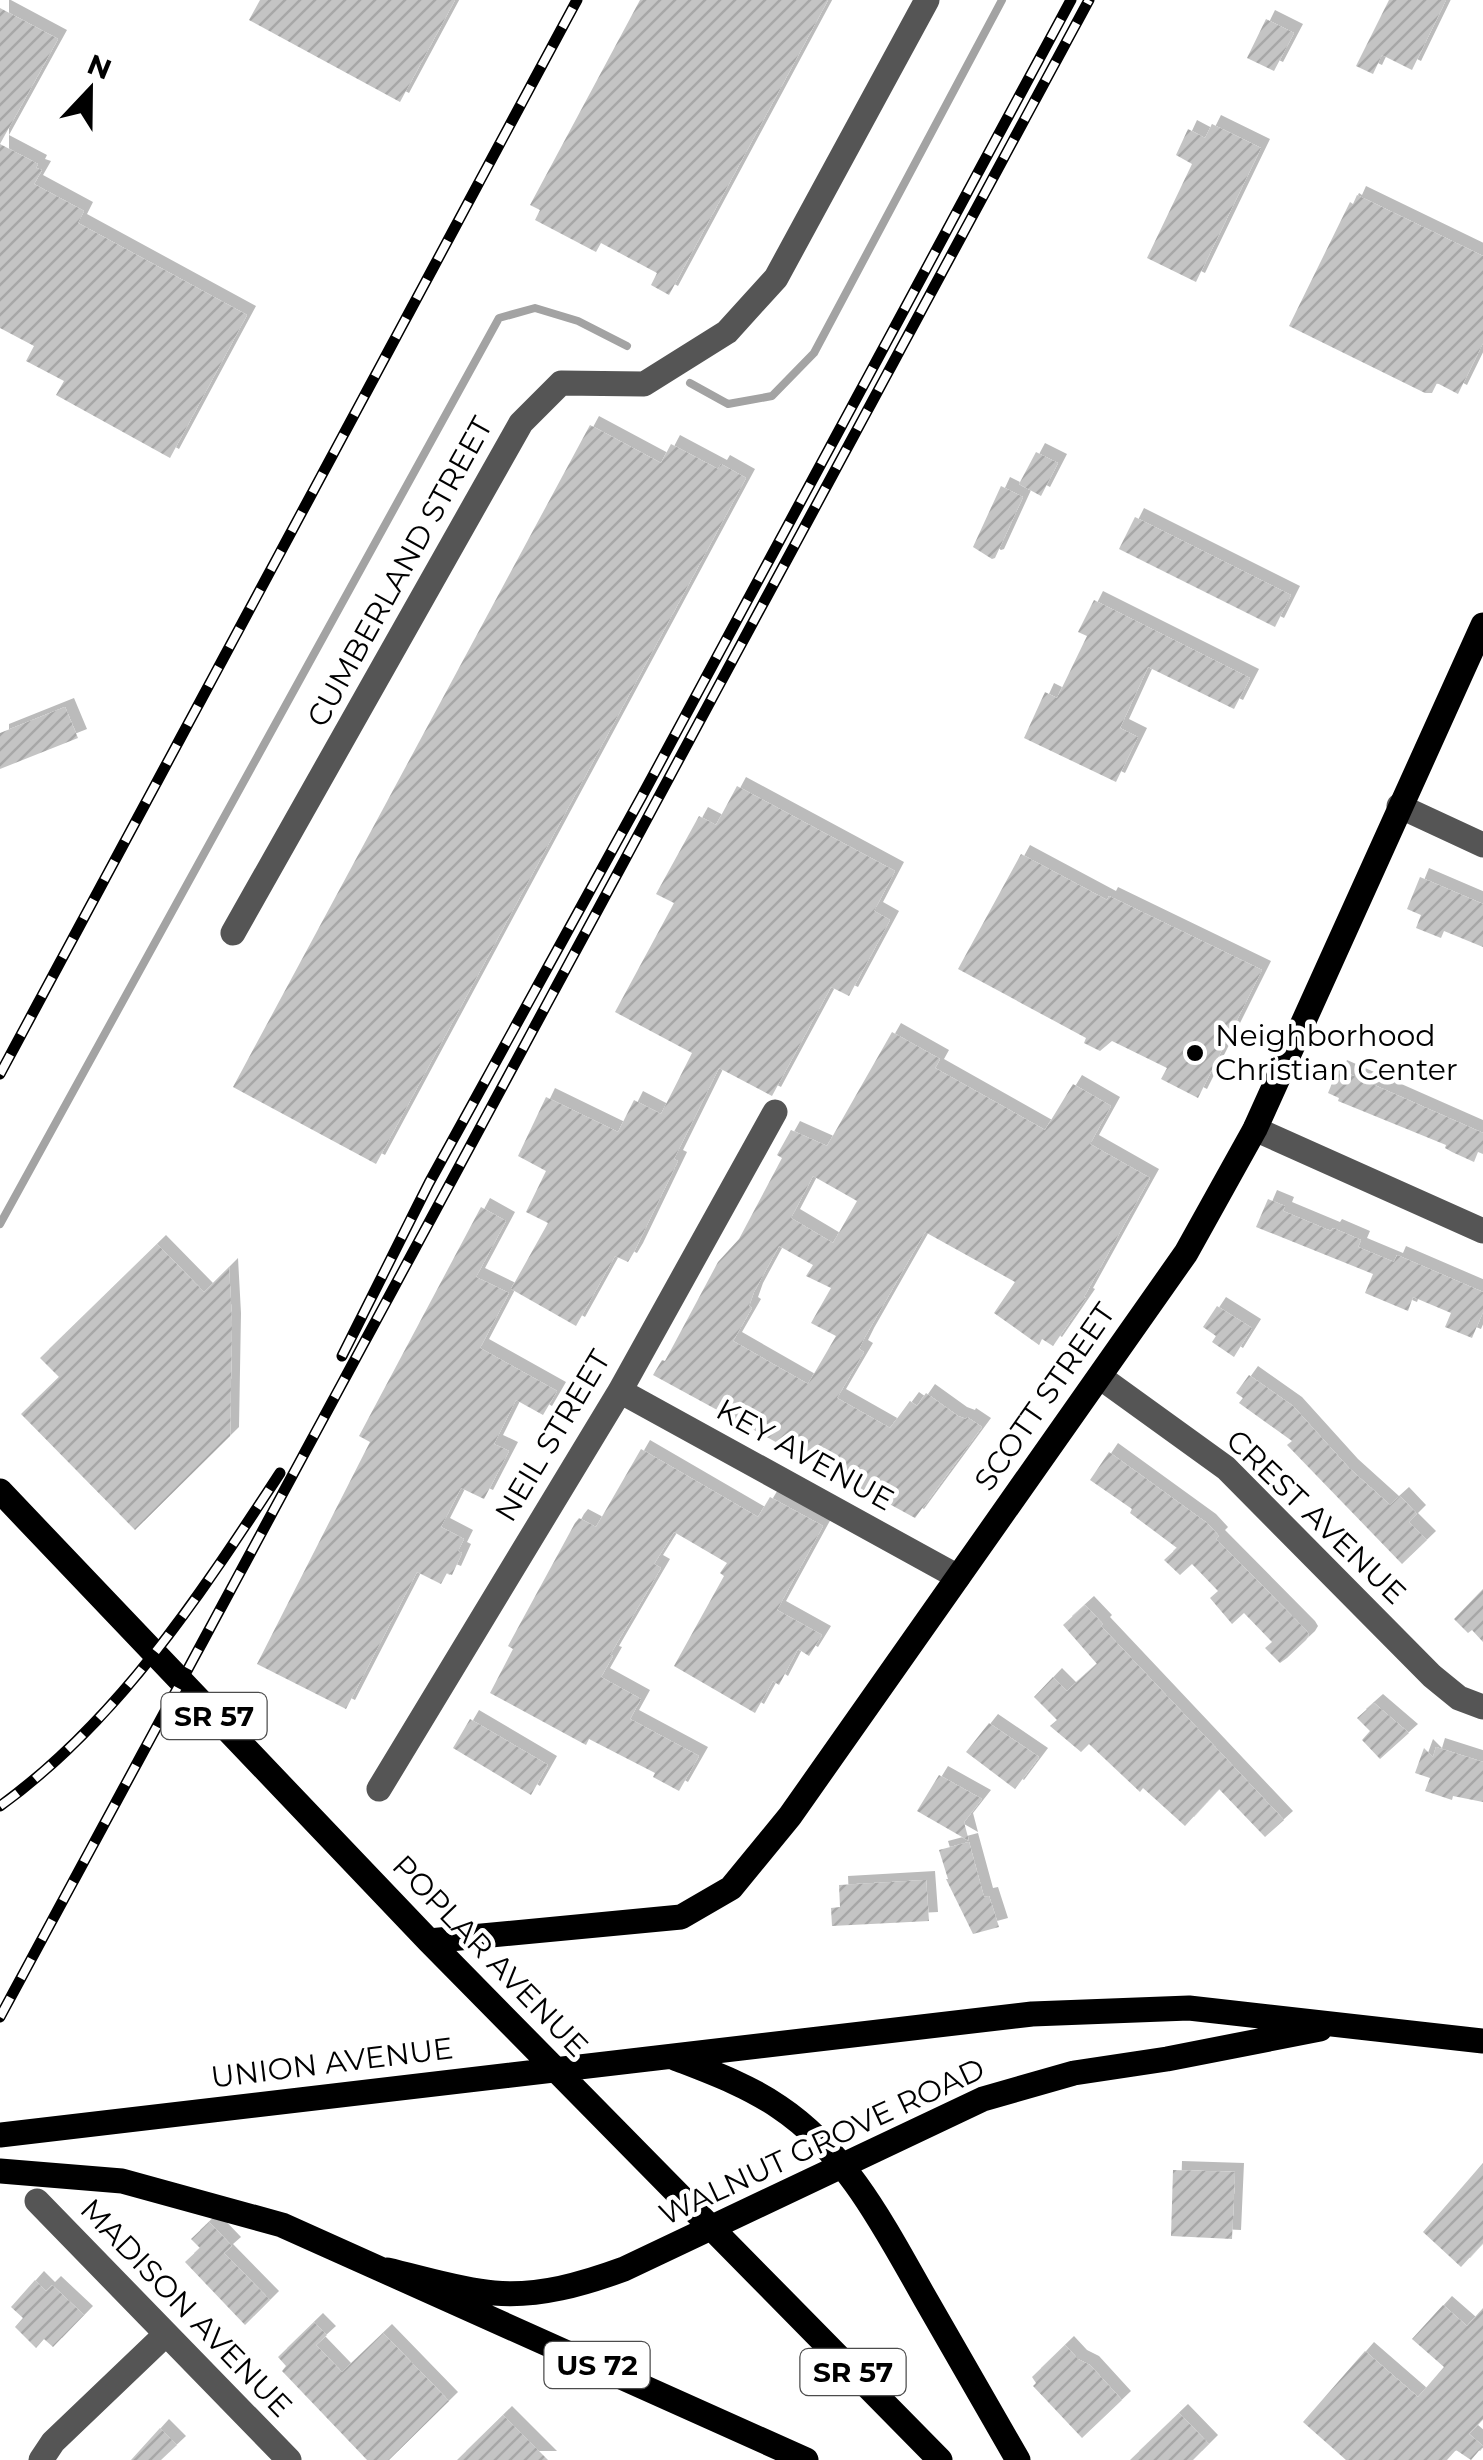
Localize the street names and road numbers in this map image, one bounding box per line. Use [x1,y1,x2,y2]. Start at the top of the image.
street label: CUMBERLAND STREET [299,410,501,733]
street label: SCOTT STREET [966,1295,1123,1498]
street label: NEIL STREET [487,1343,619,1528]
street label: KEY AVENUE [710,1391,900,1519]
street label: CREST AVENUE [1219,1422,1414,1612]
road number: SR 57 [162,1693,266,1739]
street label: POPLAR AVENUE [385,1847,596,2064]
street label: UNION AVENUE [209,2029,455,2096]
street label: WALNUT GROVE ROAD [653,2050,990,2233]
street label: MADISON AVENUE [73,2191,300,2424]
road number: US 72 [544,2342,650,2388]
road number: SR 57 [800,2349,906,2395]

